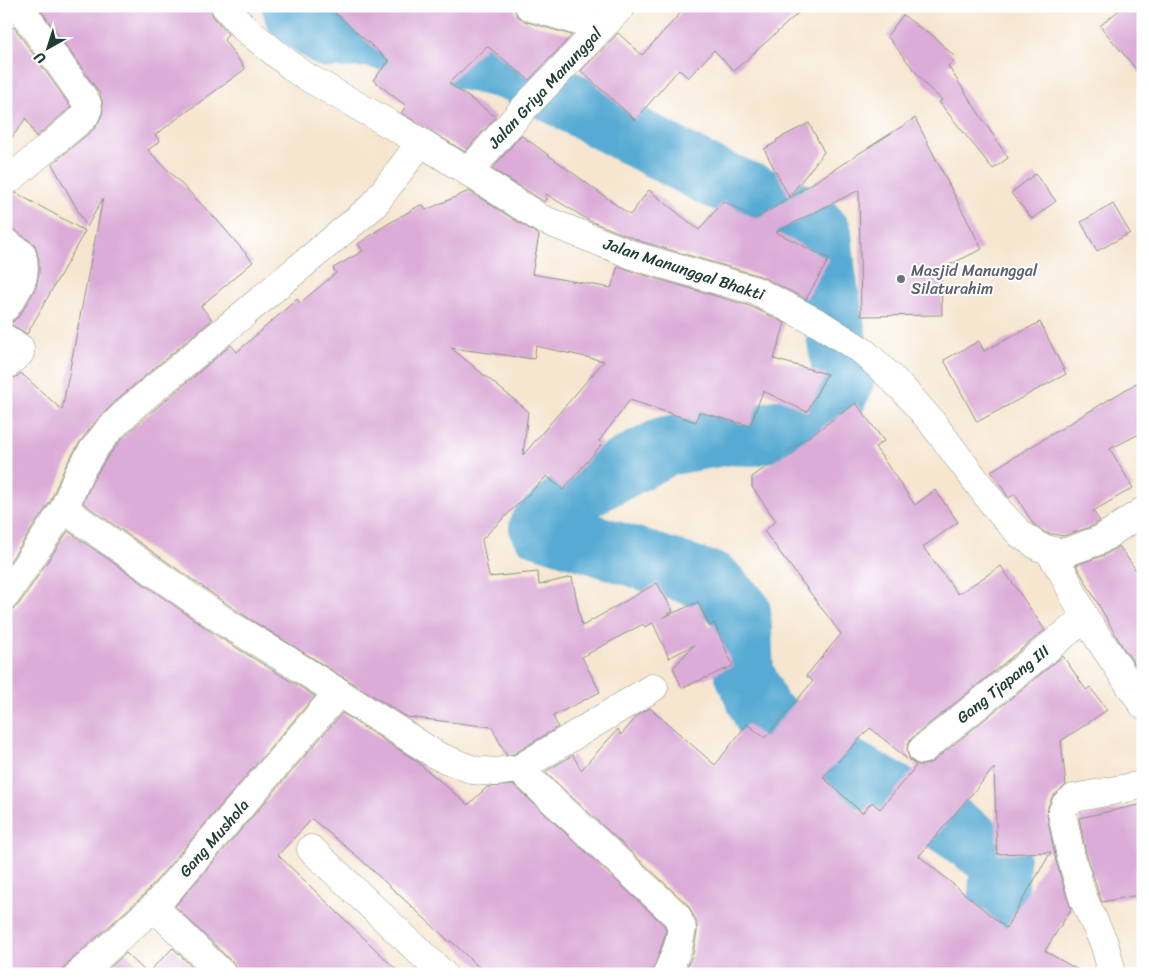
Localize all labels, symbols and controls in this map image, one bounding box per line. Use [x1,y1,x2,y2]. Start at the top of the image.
street label: Jalan Griya Manunggal [480,20,610,156]
north arrow [22,22,72,72]
text: U [28,45,52,70]
street label: Jalan Manunggal Bhakti [599,229,769,309]
place label: Masjid Manunggal Silaturahim [911,256,1038,303]
marker: Masjid Manunggal Silaturahim [895,273,907,285]
street label: Gang Tjapang III [950,637,1056,731]
street label: Gang Mushola [171,792,257,884]

